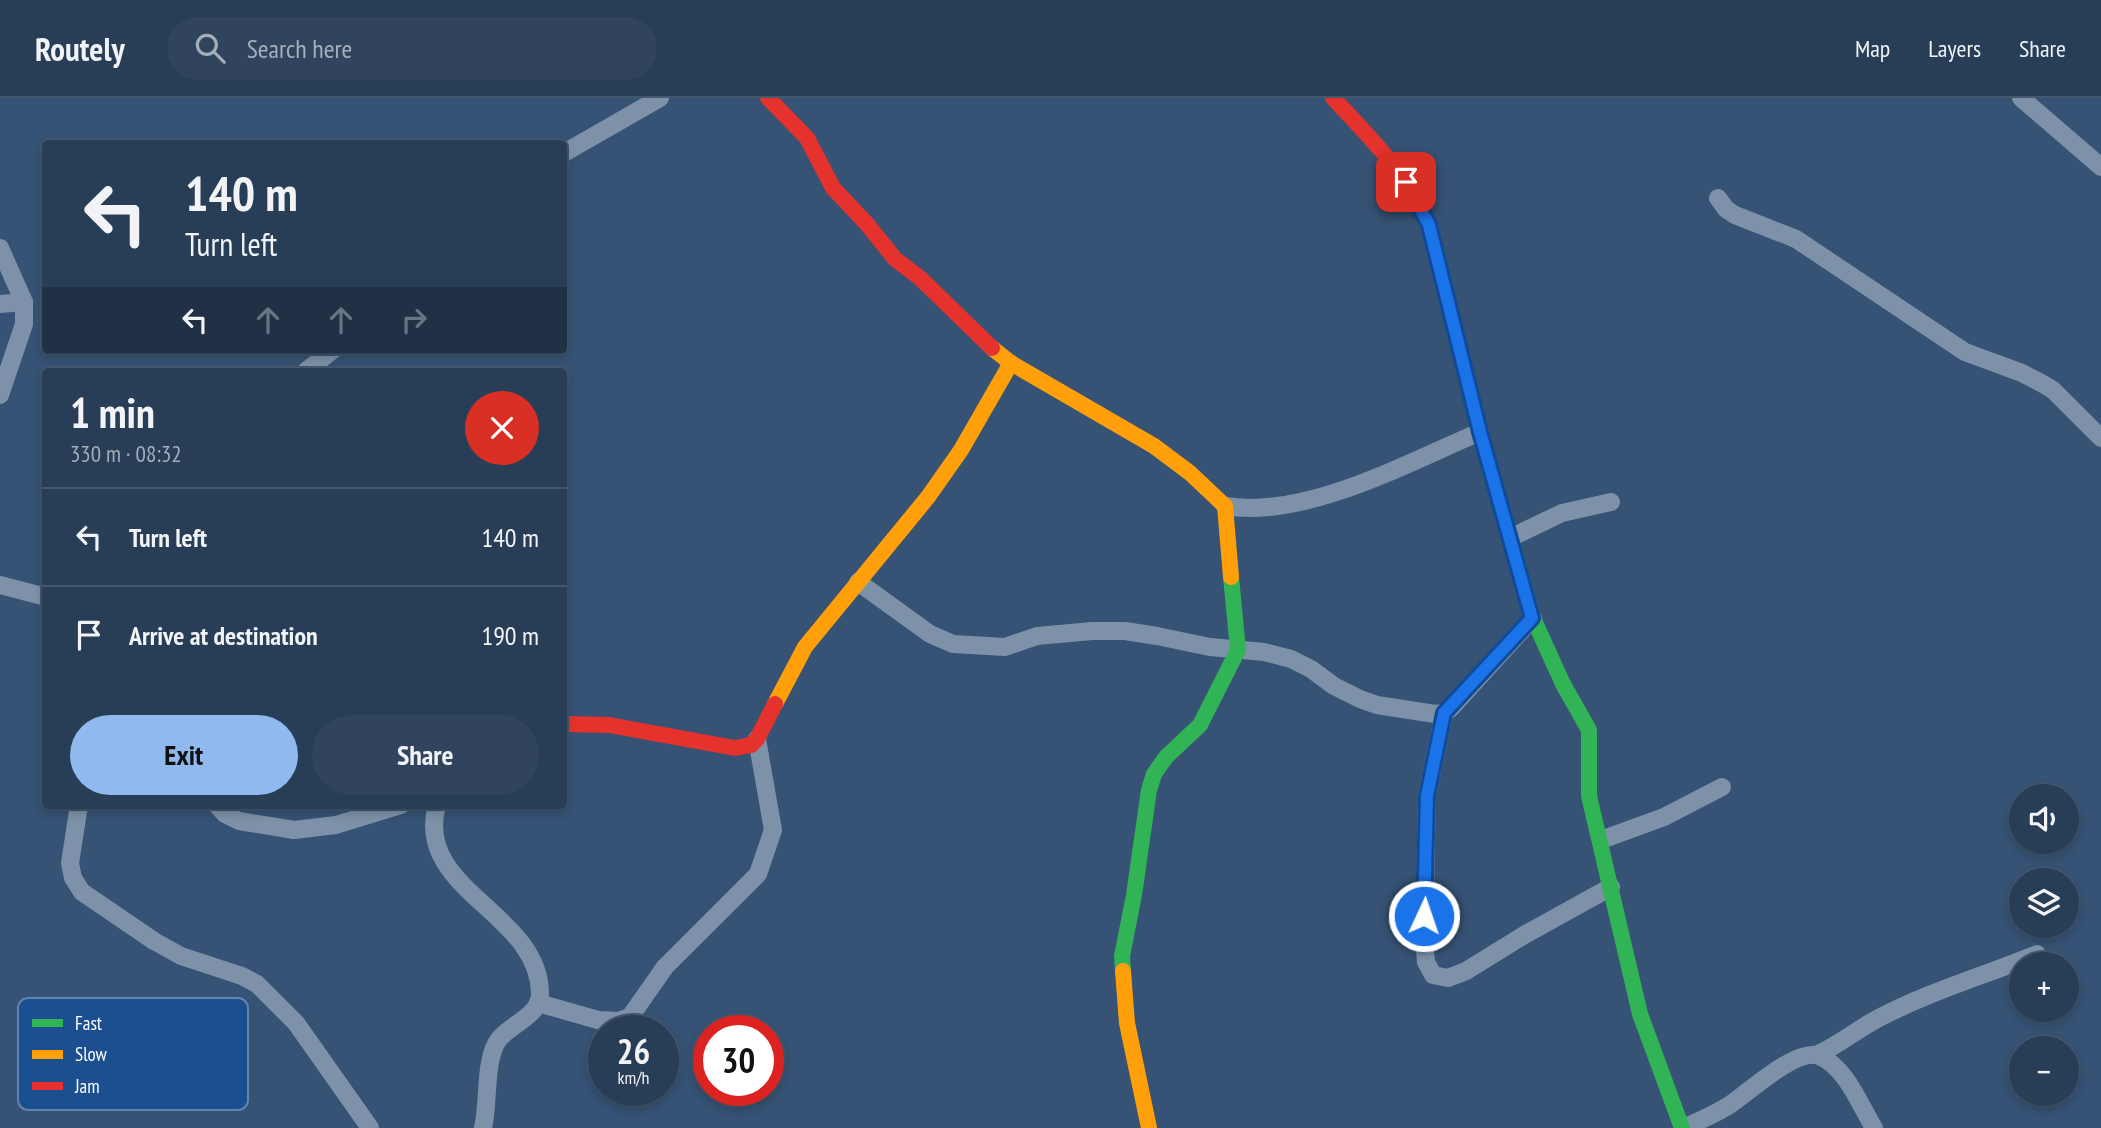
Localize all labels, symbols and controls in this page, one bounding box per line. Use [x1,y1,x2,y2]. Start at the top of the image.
search box [167,17,657,80]
text: Routely [35,27,125,70]
icon: search [191,29,229,67]
text: Search here [247,32,352,65]
text: Map [1855,33,1890,64]
text: Layers [1928,33,1981,64]
text: Share [2019,33,2066,64]
pin [1376,152,1436,212]
text: 140 m [185,161,298,225]
icon: arrive [1387,163,1425,201]
icon: left [70,168,161,259]
text: Turn left [185,223,277,265]
icon: left [176,301,214,339]
icon: ahead [249,301,287,339]
icon: ahead [322,301,360,339]
icon: right [395,301,433,339]
text: 1 min [70,385,155,440]
button: close [465,391,539,465]
text: 330 m · 08:32 [70,439,182,468]
icon: left [70,518,108,556]
text: Turn left [129,521,207,554]
text: 140 m [481,521,539,554]
icon: arrive [70,616,108,654]
text: Arrive at destination [129,619,318,652]
text: 190 m [481,619,539,652]
button: Exit [70,715,298,795]
button: Share [312,715,539,795]
map controls [2009,784,2079,1106]
button: sound [2009,784,2079,854]
button: layers [2009,868,2079,938]
position arrow [1387,879,1461,953]
button: + [2009,952,2079,1022]
legend [18,998,248,1110]
text: Fast [75,1011,103,1035]
speed limit sign: 30 [693,1015,784,1106]
text: 26 [617,1028,650,1074]
button: − [2009,1036,2079,1106]
text: Slow [75,1042,108,1066]
text: km/h [618,1066,649,1089]
text: Jam [74,1074,100,1098]

